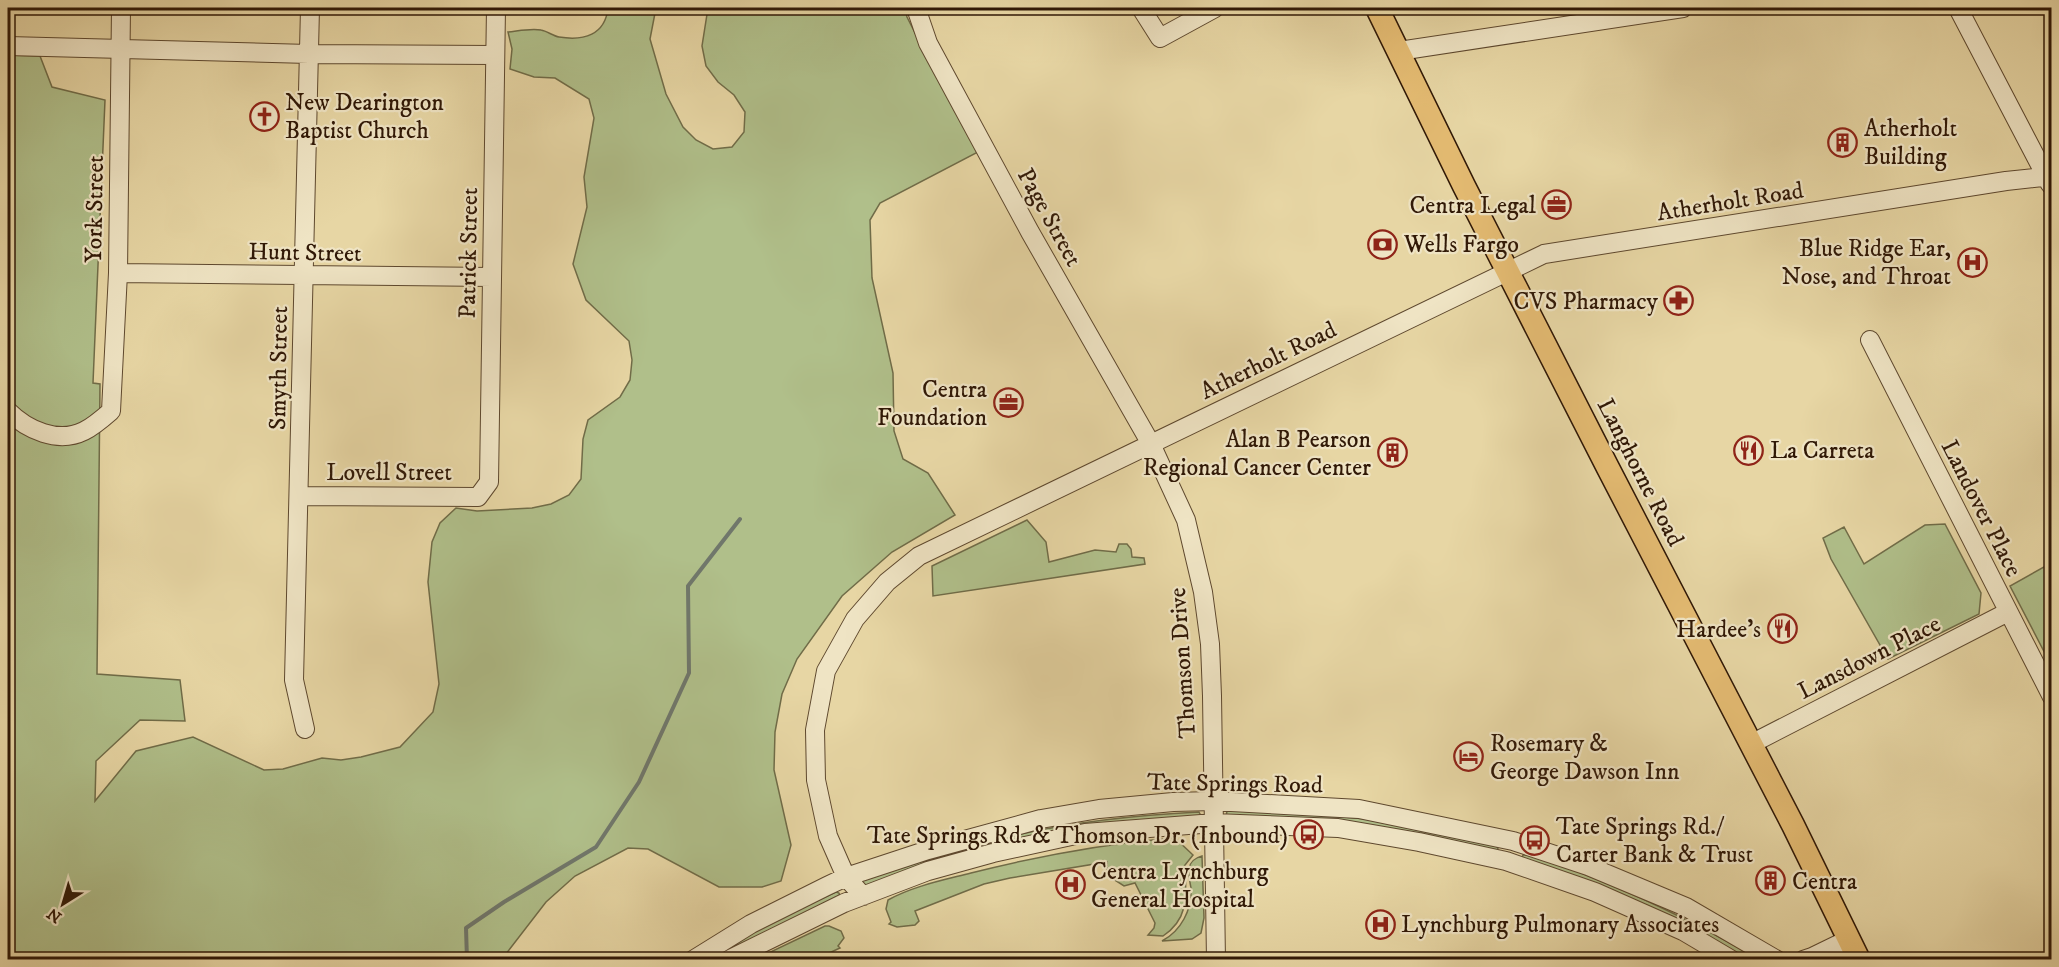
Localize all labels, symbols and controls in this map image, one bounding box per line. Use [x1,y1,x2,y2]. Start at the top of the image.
place label: New Dearington Baptist Church [285,88,444,146]
church icon: New Dearington Baptist Church [248,100,280,132]
place label: Atherholt Building [1864,114,1957,172]
building icon: Atherholt Building [1827,126,1859,158]
street label: York Street [79,155,111,263]
street label: Page Street [1010,163,1088,272]
street label: Atherholt Road [1655,176,1806,228]
street label: Patrick Street [453,187,485,319]
office icon: Centra Legal [1541,189,1573,221]
place label: Centra Legal [1409,191,1537,221]
bank icon: Wells Fargo [1367,228,1399,260]
place label: Wells Fargo [1403,230,1519,260]
place label: Blue Ridge Ear, Nose, and Throat [1782,234,1951,292]
street label: Hunt Street [248,237,362,269]
hospital icon: Blue Ridge Ear, Nose, and Throat [1956,246,1988,278]
pharmacy icon: CVS Pharmacy [1663,285,1695,317]
place label: CVS Pharmacy [1514,287,1659,317]
street label: Smyth Street [263,305,295,430]
street label: Atherholt Road [1195,315,1342,407]
place label: Centra Foundation [877,375,988,433]
office icon: Centra Foundation [992,387,1024,419]
street label: Langhorne Road [1590,393,1690,551]
place label: Alan B Pearson Regional Cancer Center [1143,425,1371,483]
restaurant icon: La Carreta [1733,434,1765,466]
street label: Landover Place [1934,435,2028,582]
place label: La Carreta [1770,436,1875,466]
building icon: Alan B Pearson Regional Cancer Center [1376,437,1408,469]
street label: Lovell Street [326,458,452,488]
street label: Thomson Drive [1163,586,1203,739]
street label: Lansdown Place [1793,609,1946,707]
restaurant icon: Hardee's [1766,613,1798,645]
place label: Hardee's [1676,615,1761,645]
place label: Rosemary & George Dawson Inn [1490,729,1680,787]
hotel icon: Rosemary & George Dawson Inn [1453,741,1485,773]
street label: Tate Springs Road [1147,767,1323,801]
place label: Tate Springs Rd./ Carter Bank & Trust [1556,812,1754,870]
bus stop icon: Tate Springs Rd. & Thomson Dr. (Inbound) [1293,819,1325,851]
place label: Tate Springs Rd. & Thomson Dr. (Inbound) [867,821,1288,851]
bus stop icon: Tate Springs Rd./ Carter Bank & Trust [1519,824,1551,856]
place label: Centra Lynchburg General Hospital [1091,857,1269,915]
building icon: Centra [1755,865,1787,897]
place label: Centra [1792,867,1858,897]
hospital icon: Centra Lynchburg General Hospital [1054,869,1086,901]
north arrow [33,874,93,934]
text: N [43,903,66,927]
hospital icon: Lynchburg Pulmonary Associates [1364,908,1396,940]
place label: Lynchburg Pulmonary Associates [1401,910,1719,940]

